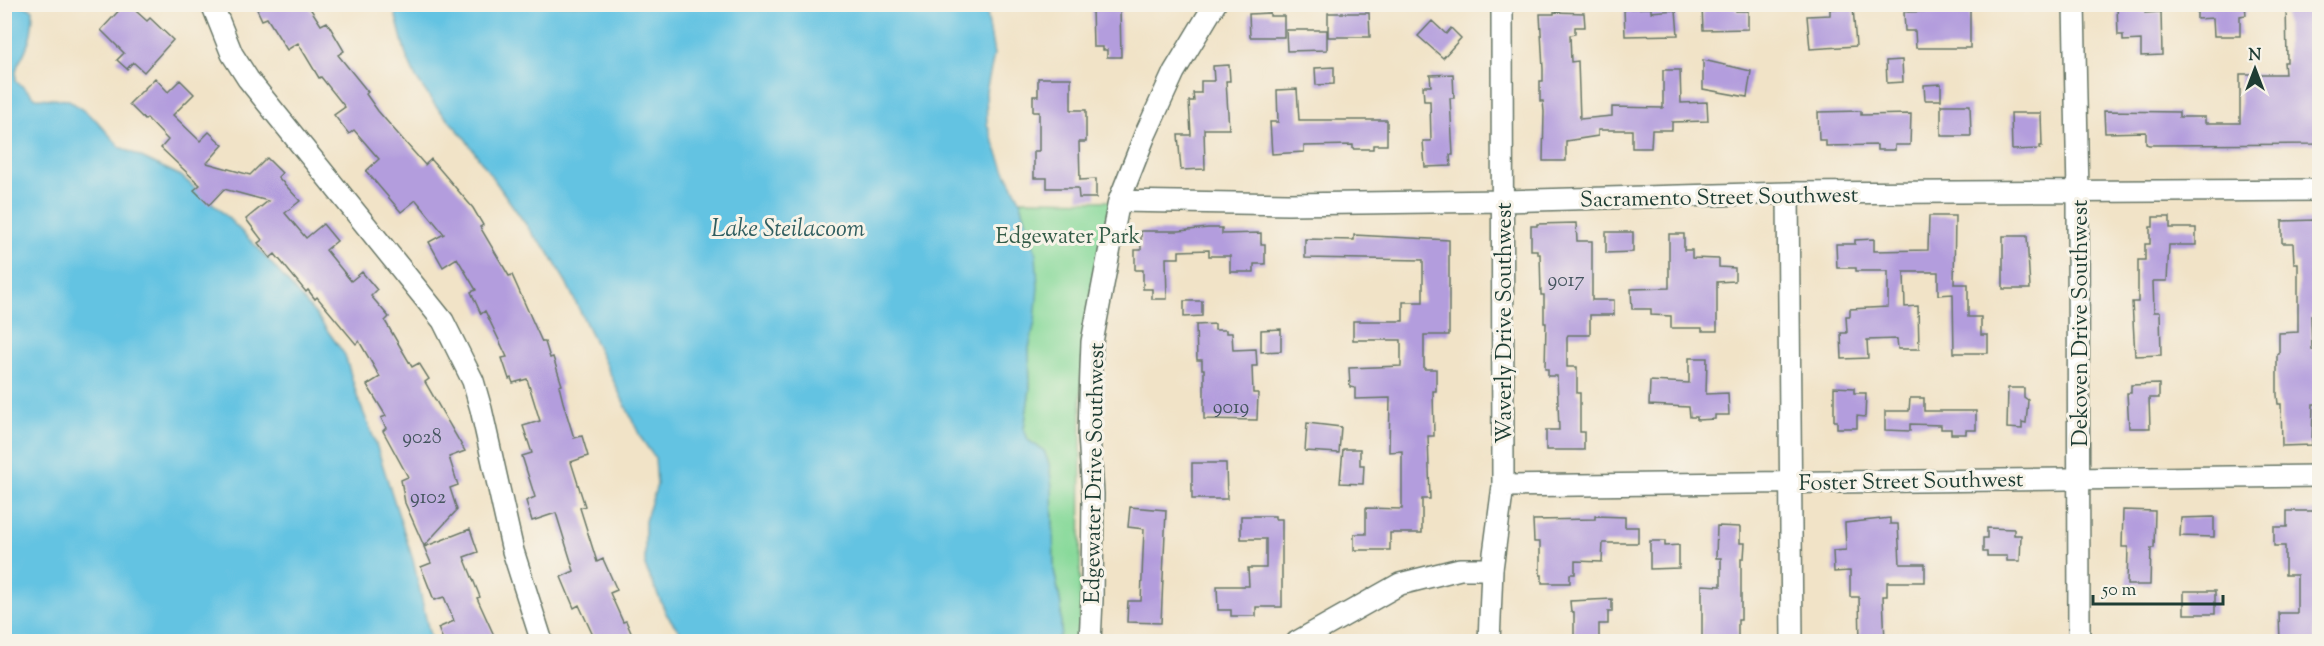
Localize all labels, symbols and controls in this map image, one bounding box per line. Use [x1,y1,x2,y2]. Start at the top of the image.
north arrow [2225,39,2285,99]
text: N [2249,45,2262,68]
street label: Sacramento Street Southwest [1580,181,1859,217]
street label: Dekoven Drive Southwest [2066,199,2098,447]
street label: Waverly Drive Southwest [1490,202,1522,444]
water label: Lake Steilacoom [711,213,865,247]
park label: Edgewater Park [995,222,1141,254]
house number: 9017 [1548,267,1584,296]
street label: Edgewater Drive Southwest [1078,342,1114,604]
house number: 9019 [1213,394,1249,423]
house number: 9028 [402,424,442,453]
street label: Foster Street Southwest [1798,465,2024,501]
house number: 9102 [410,484,446,513]
scale bar [2093,568,2224,606]
text: 50 m [2101,578,2137,604]

